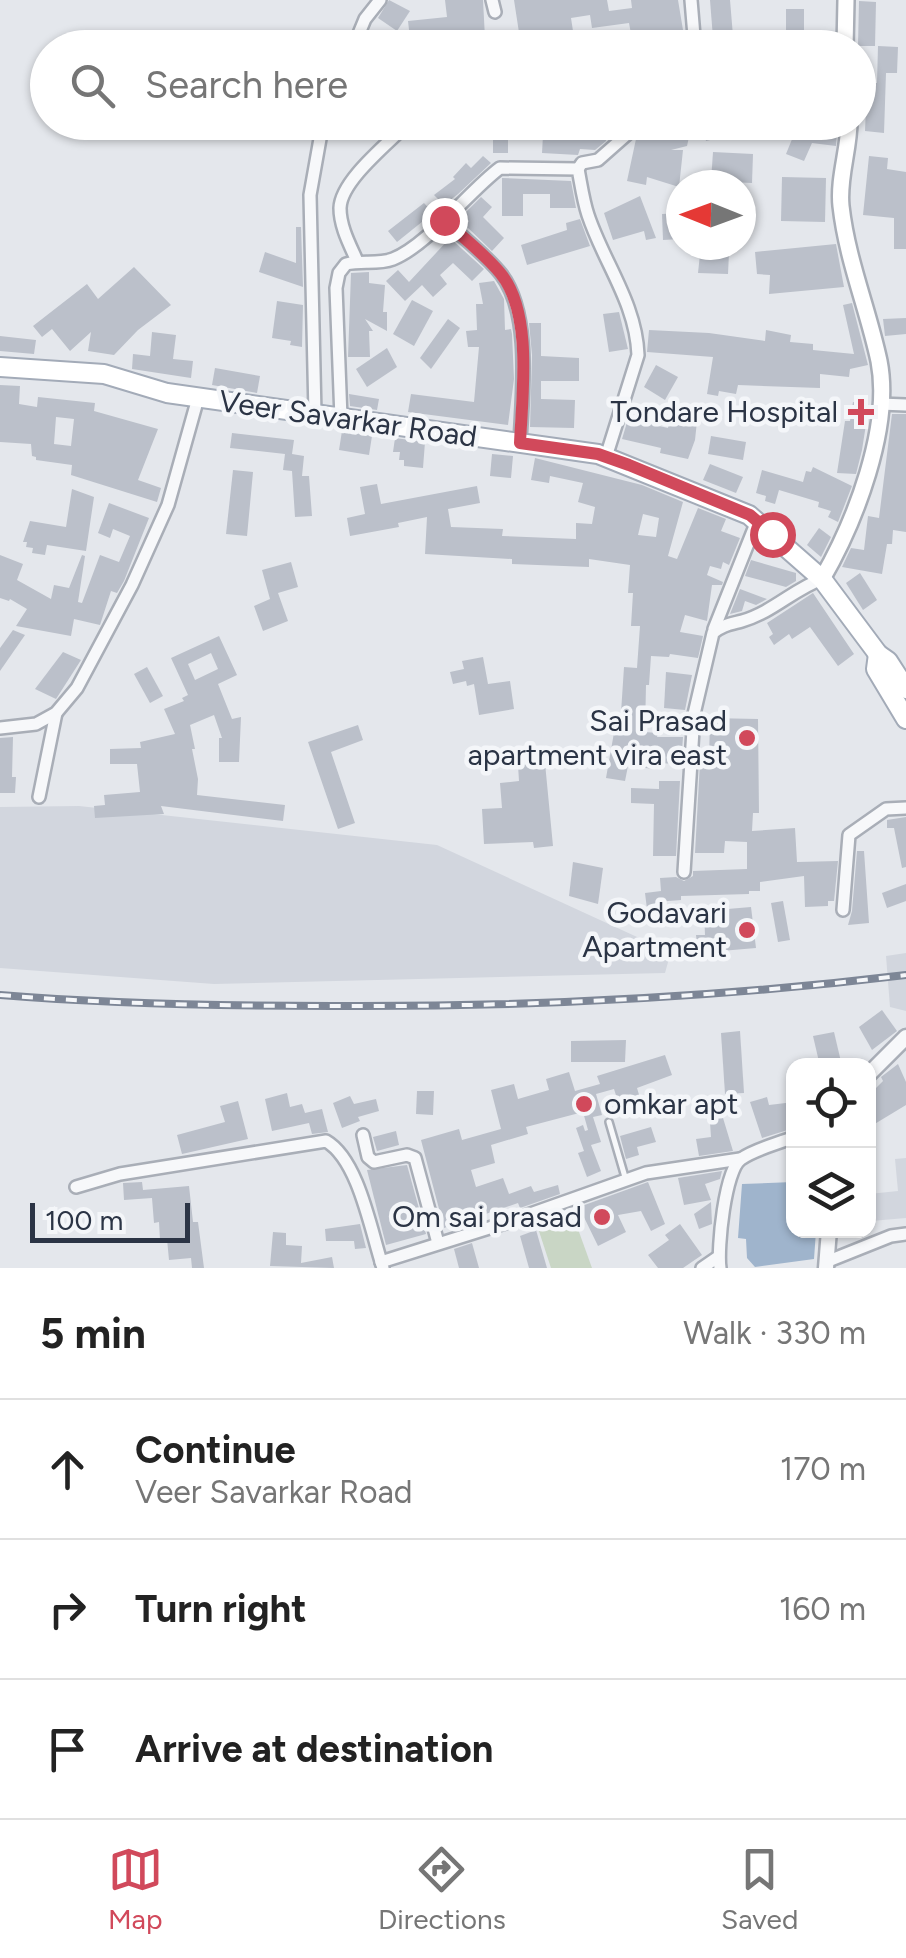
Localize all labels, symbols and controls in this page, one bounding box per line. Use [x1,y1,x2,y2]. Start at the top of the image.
search box [30,30,876,140]
icon: search [65,58,120,113]
text: Search here [145,62,348,108]
north arrow [666,170,756,260]
route end [422,198,468,244]
street label: Veer Savarkar Road [217,382,479,455]
place label: Tondare Hospital [611,393,838,430]
marker: Tondare Hospital [848,399,874,425]
route start [750,512,796,558]
place label: Sai Prasad apartment vira east [467,702,727,773]
marker: Sai Prasad apartment vira east [736,727,758,749]
place label: Godavari Apartment [582,894,727,965]
marker: Godavari Apartment [736,919,758,941]
map controls [786,1058,876,1238]
button: locate [786,1058,876,1148]
place label: omkar apt [604,1085,738,1122]
marker: omkar apt [573,1093,595,1115]
button: layers [786,1148,876,1238]
scale bar [30,1198,190,1242]
place label: Om sai prasad [392,1198,582,1235]
text: 100 m [45,1203,123,1237]
marker: Om sai prasad [591,1206,613,1228]
text: 5 min [40,1308,146,1359]
text: Walk · 330 m [683,1314,866,1352]
text: Continue [135,1427,296,1473]
icon: ahead [40,1442,95,1497]
text: 170 m [780,1450,866,1488]
text: Veer Savarkar Road [135,1473,413,1511]
icon: right [40,1582,95,1637]
text: Turn right [135,1586,307,1632]
text: 160 m [779,1590,866,1628]
icon: arrive [40,1722,95,1777]
text: Arrive at destination [135,1726,493,1772]
tab: Map [108,1842,163,1936]
tab: Directions [378,1842,506,1936]
tab: Saved [721,1842,798,1936]

